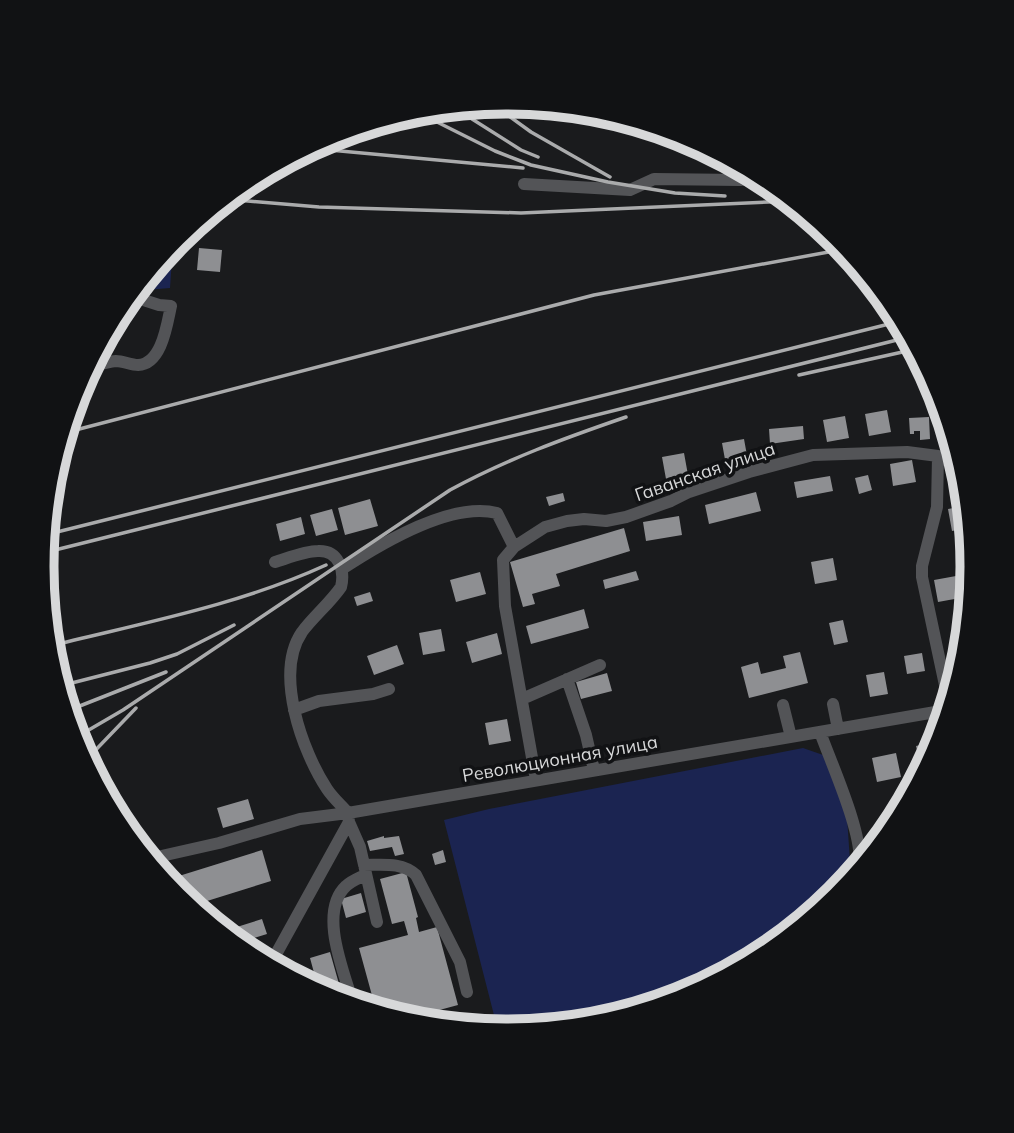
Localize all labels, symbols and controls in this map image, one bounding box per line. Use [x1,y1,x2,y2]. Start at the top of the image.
street label: Гаванская улица [632,437,778,506]
street label: Революционная улица [460,730,659,787]

